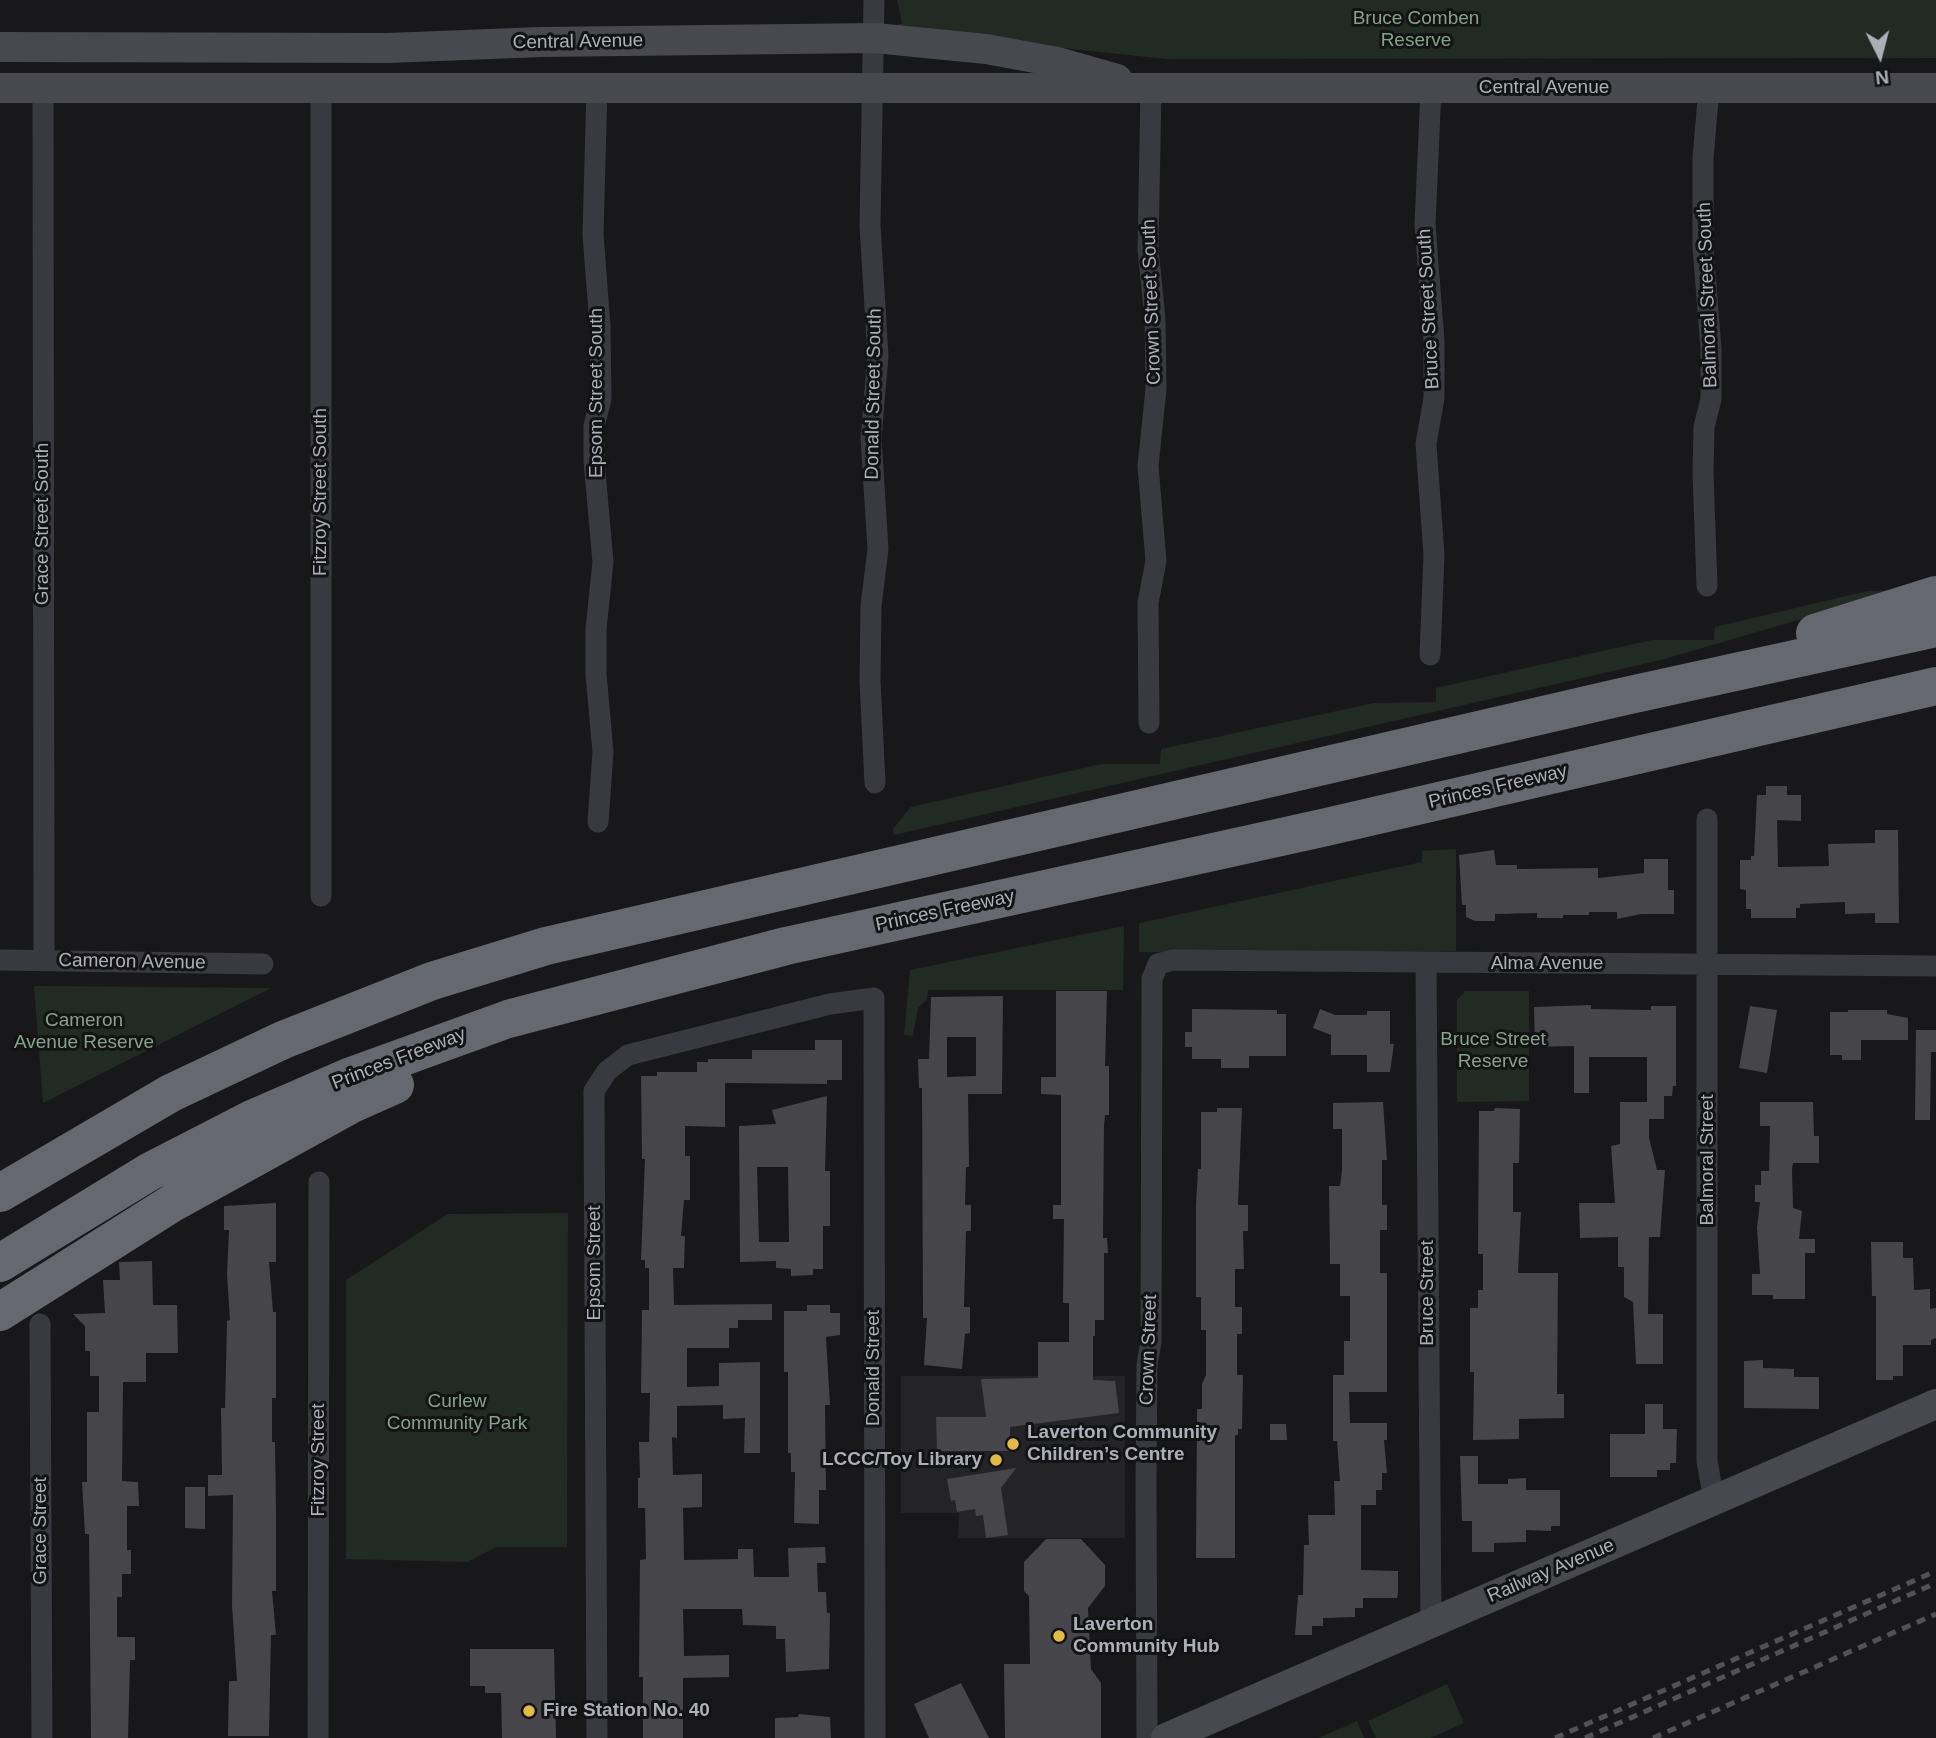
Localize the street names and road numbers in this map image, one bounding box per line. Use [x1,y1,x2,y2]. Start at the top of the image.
street label: Central Avenue [512,29,644,55]
street label: Central Avenue [1479,77,1609,99]
street label: Balmoral Street South [1693,202,1723,388]
street label: Crown Street South [1138,219,1166,385]
street label: Bruce Street South [1413,228,1445,390]
street label: Epsom Street South [586,308,608,478]
street label: Donald Street South [861,308,887,480]
street label: Fitzroy Street South [310,408,332,576]
street label: Grace Street South [32,443,54,605]
street label: Princes Freeway [1427,760,1569,814]
street label: Princes Freeway [873,885,1017,937]
street label: Cameron Avenue [58,949,206,975]
street label: Alma Avenue [1491,953,1603,975]
street label: Princes Freeway [329,1023,469,1095]
street label: Balmoral Street [1697,1095,1719,1225]
street label: Epsom Street [584,1205,606,1321]
street label: Bruce Street [1417,1240,1439,1346]
street label: Crown Street [1136,1294,1162,1406]
street label: Donald Street [863,1310,885,1426]
street label: Fitzroy Street [308,1404,330,1516]
street label: Grace Street [30,1477,52,1585]
street label: Railway Avenue [1484,1534,1618,1608]

